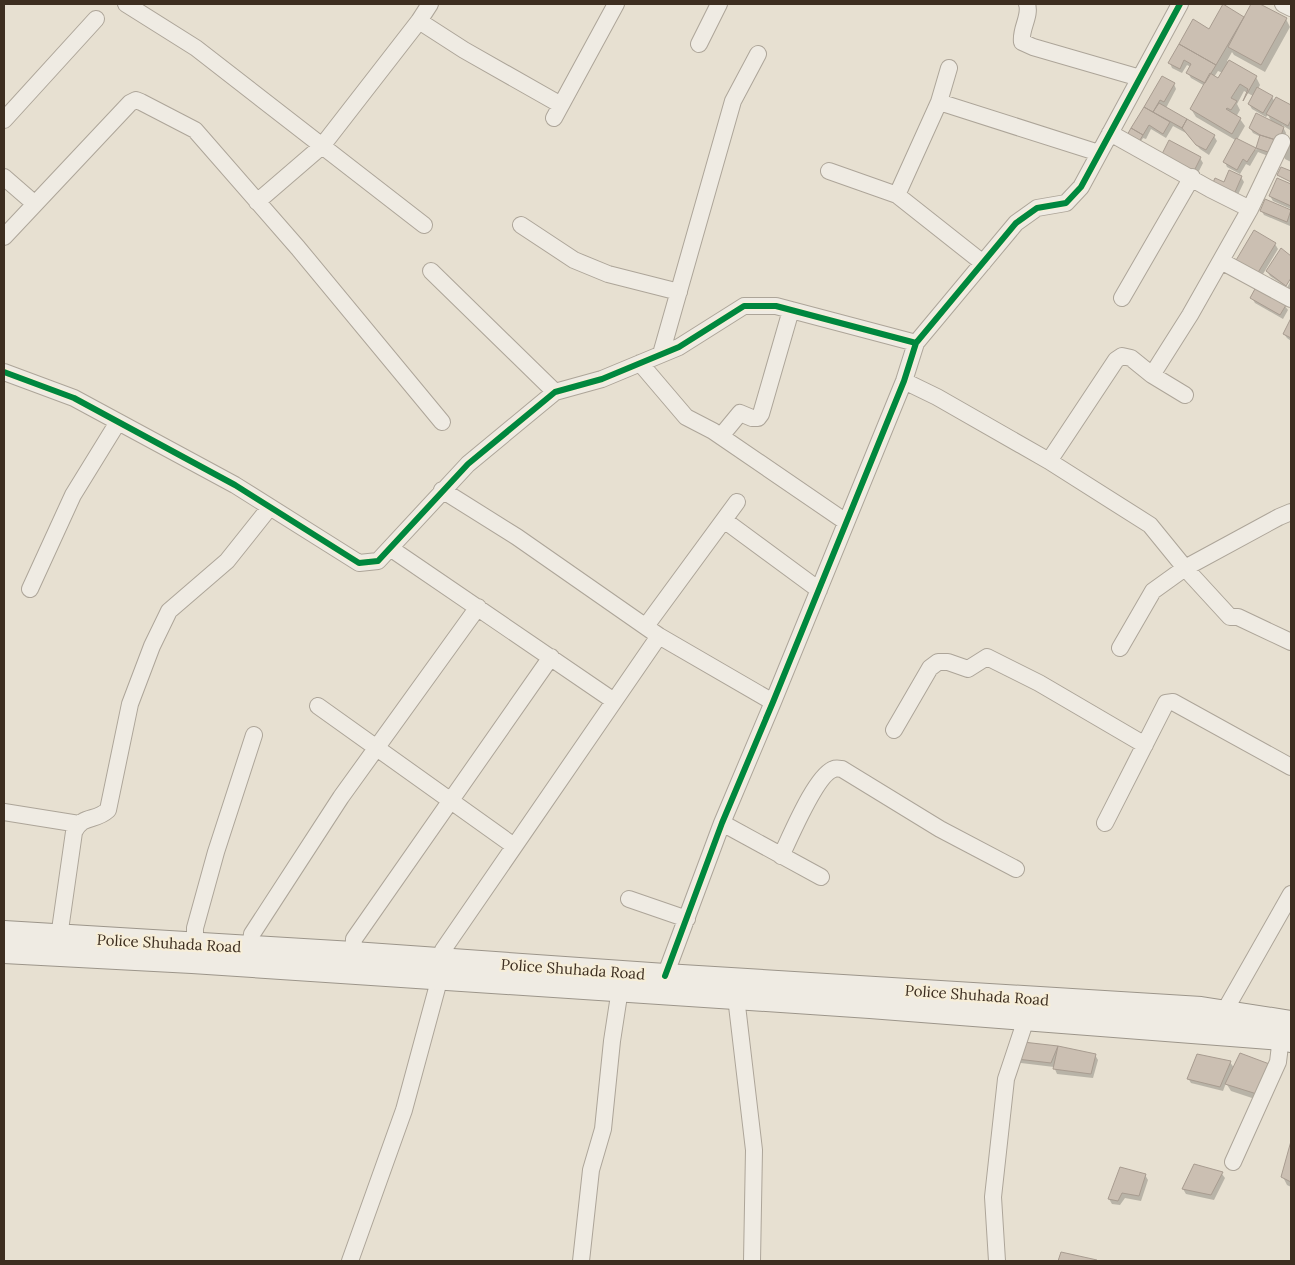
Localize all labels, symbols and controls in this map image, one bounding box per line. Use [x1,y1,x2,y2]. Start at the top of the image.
street label: Police Shuhada Road [96,930,242,956]
street label: Police Shuhada Road [500,954,646,984]
street label: Police Shuhada Road [904,980,1050,1010]

